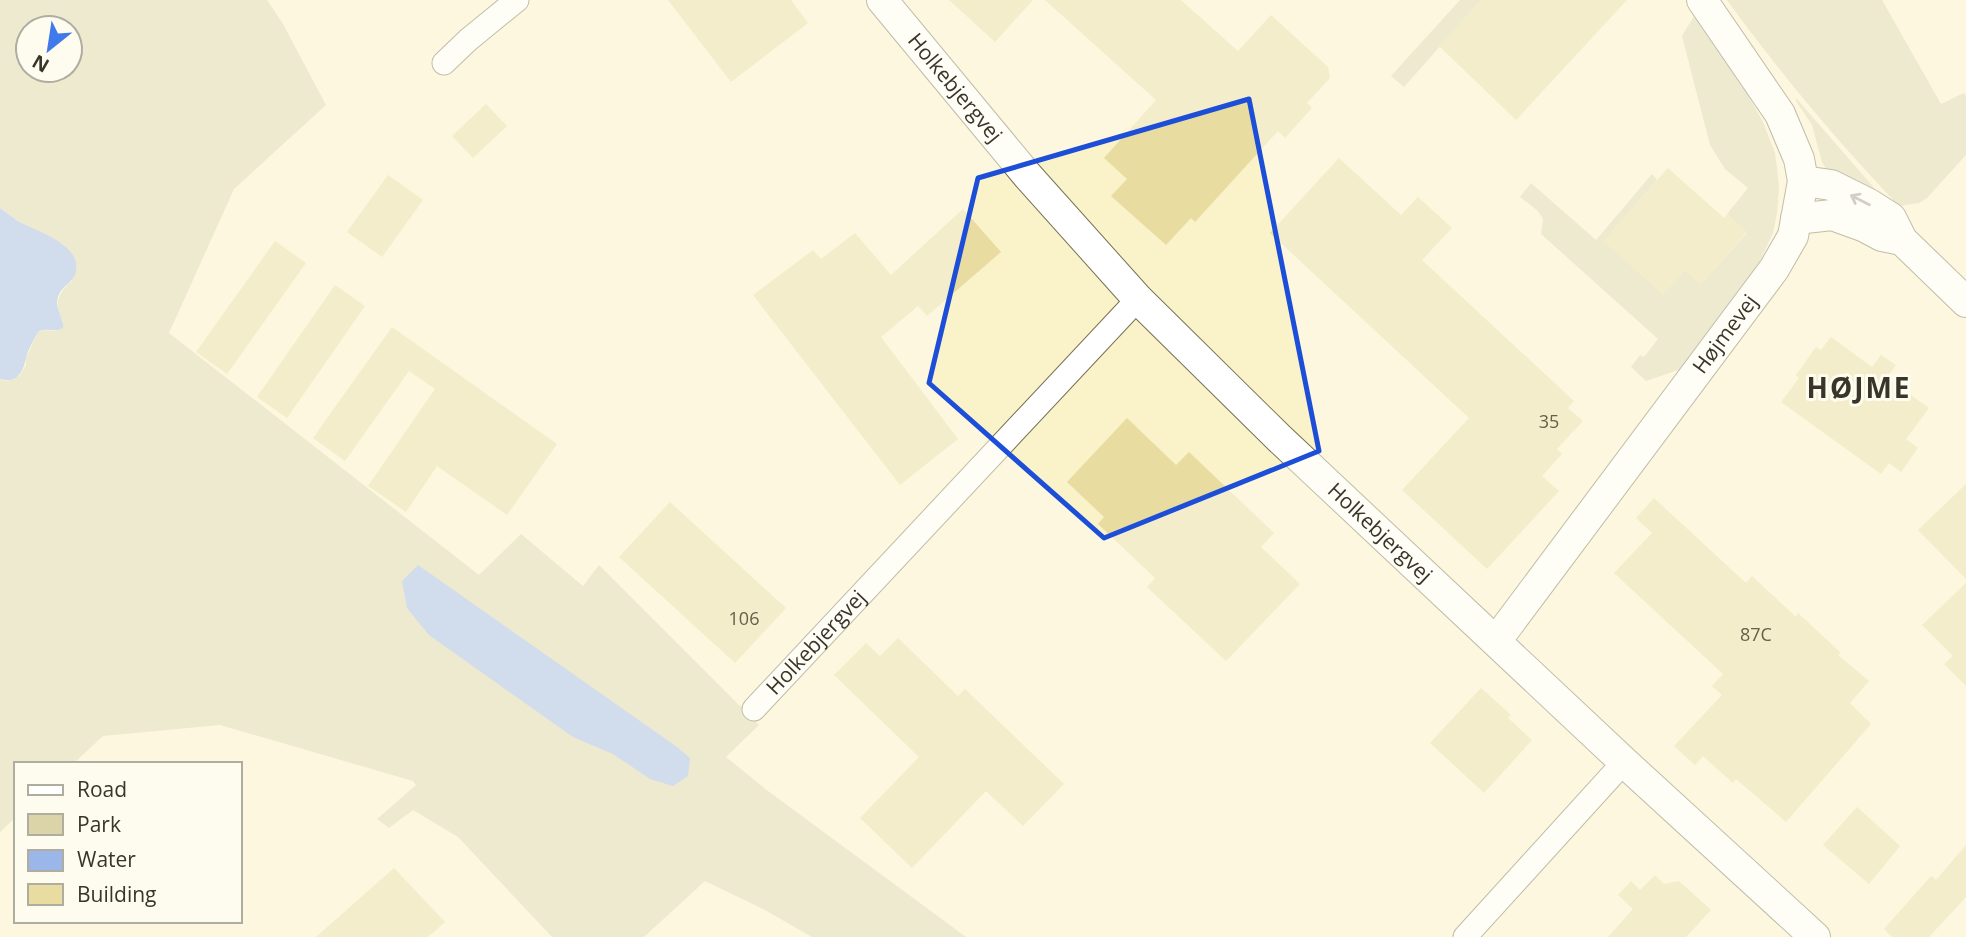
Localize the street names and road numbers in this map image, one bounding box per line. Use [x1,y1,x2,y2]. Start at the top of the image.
street label: Holkebjergvej [902,27,1009,148]
street label: Højmevej [1686,288,1763,379]
street label: Holkebjergvej [1322,476,1439,588]
street label: Holkebjergvej [760,583,871,700]

